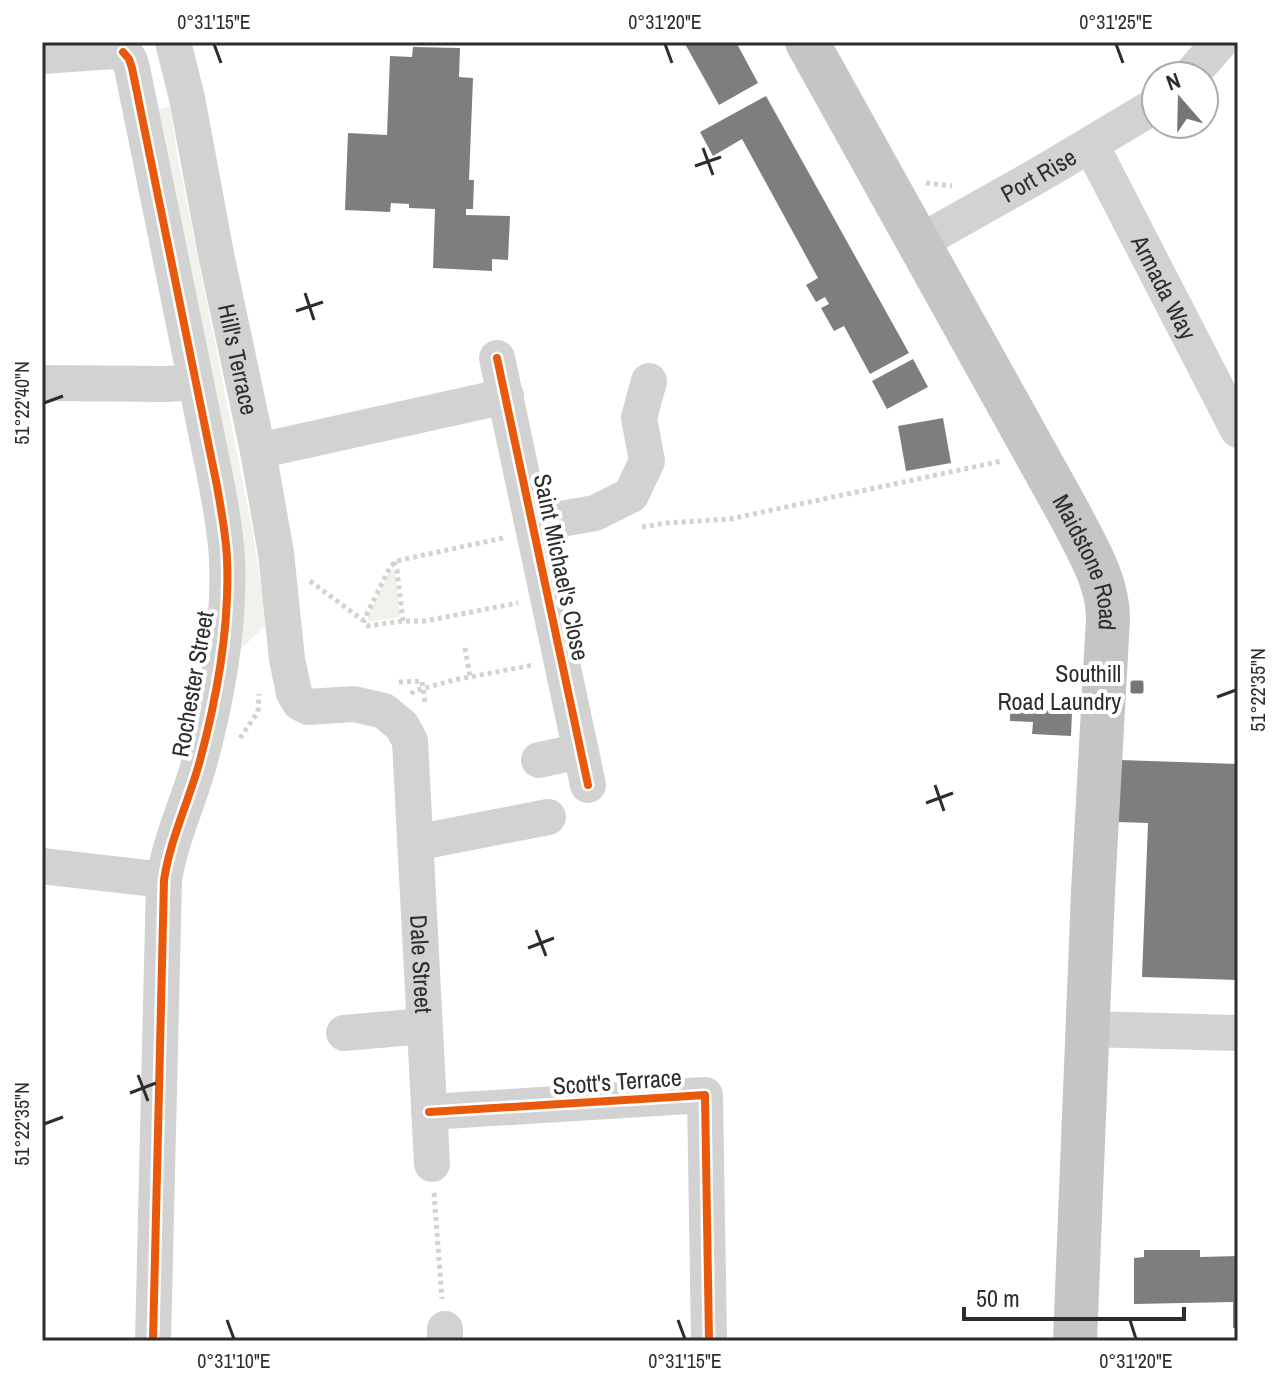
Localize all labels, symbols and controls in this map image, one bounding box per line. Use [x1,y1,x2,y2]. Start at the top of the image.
text: 0°31'15"E [177,8,251,35]
text: 0°31'20"E [628,8,702,35]
text: 0°31'25"E [1079,8,1153,35]
north arrow [1140,60,1220,140]
text: N [1162,65,1184,98]
street label: Port Rise [995,140,1082,209]
street label: Armada Way [1124,229,1205,345]
street label: Hill's Terrace [211,301,266,418]
text: 51°22'40"N [8,361,35,445]
street label: Saint Michael's Close [527,471,597,663]
street label: Maidstone Road [1046,488,1124,631]
street label: Rochester Street [163,608,221,759]
text: 51°22'35"N [1244,648,1271,732]
place label: Southill Road Laundry [997,657,1121,717]
marker: Southill Road Laundry [1128,678,1146,696]
street label: Dale Street [403,914,440,1015]
street label: Scott's Terrace [551,1061,683,1101]
text: 51°22'35"N [8,1082,35,1166]
scale bar [964,1271,1184,1321]
text: 50 m [976,1282,1020,1314]
text: 0°31'10"E [197,1347,271,1374]
text: 0°31'15"E [648,1347,722,1374]
text: 0°31'20"E [1099,1347,1173,1374]

